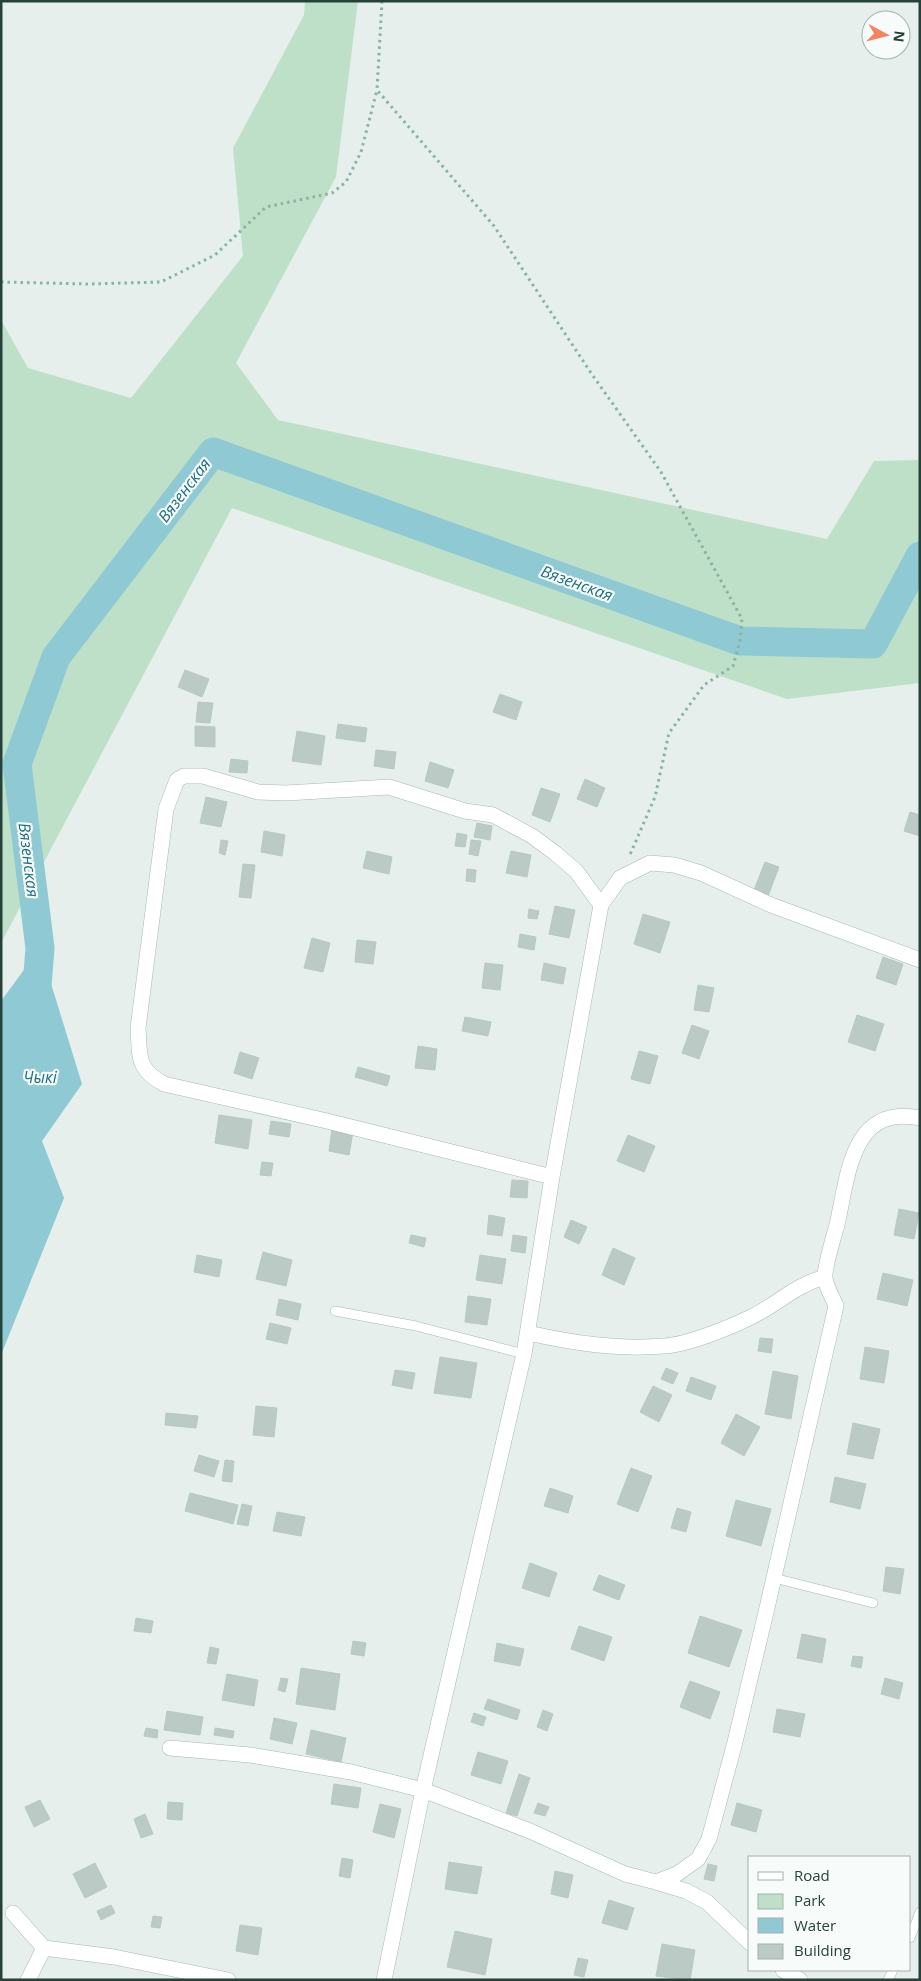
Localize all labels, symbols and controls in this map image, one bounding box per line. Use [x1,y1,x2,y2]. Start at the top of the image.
north arrow [861,10,911,60]
text: N [889,30,910,43]
water label: Вязенская [153,453,215,527]
water label: Вязенская [538,560,616,606]
water label: Вязенская [14,821,44,899]
water label: Чыкі [23,1066,58,1088]
legend [748,1856,911,1971]
text: Road [794,1865,830,1885]
text: Park [794,1890,825,1910]
text: Water [794,1915,836,1935]
text: Building [794,1940,851,1960]

